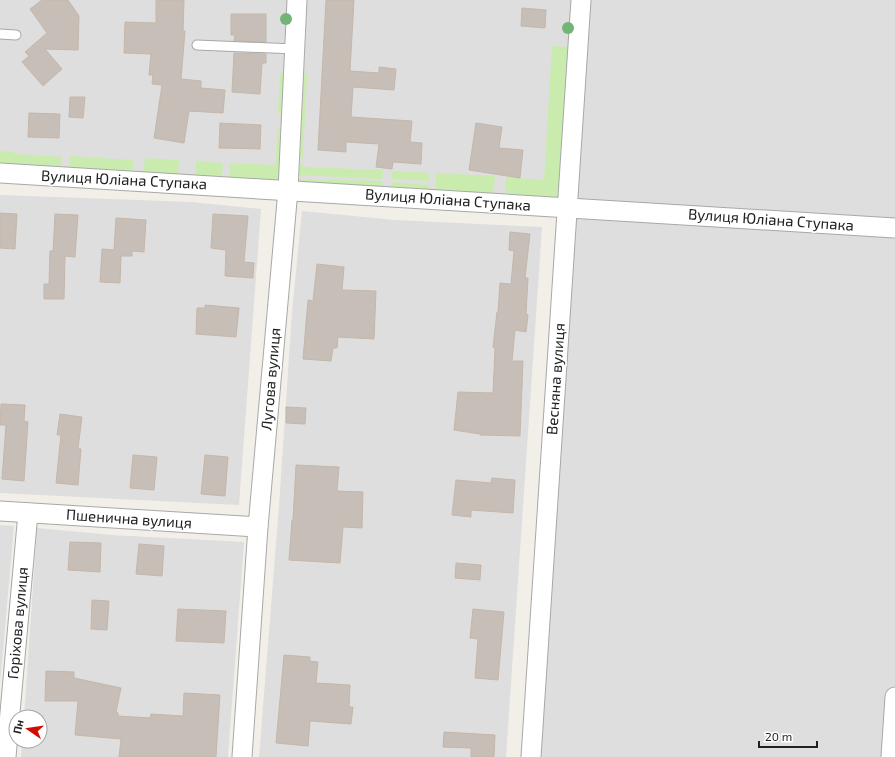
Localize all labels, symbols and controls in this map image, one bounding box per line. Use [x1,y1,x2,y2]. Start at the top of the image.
street label: Вулиця Юліана Ступака [41,166,207,193]
street label: Вулиця Юліана Ступака [365,184,532,215]
street label: Вулиця Юліана Ступака [688,204,855,235]
street label: Весняна вулиця [542,322,569,435]
street label: Лугова вулиця [257,327,284,431]
street label: Пшенична вулиця [65,505,193,532]
street label: Горіхова вулиця [3,566,32,680]
north arrow [8,709,48,749]
text: Пн [10,718,26,735]
scale bar [759,723,817,749]
text: 20 m [765,729,792,743]

